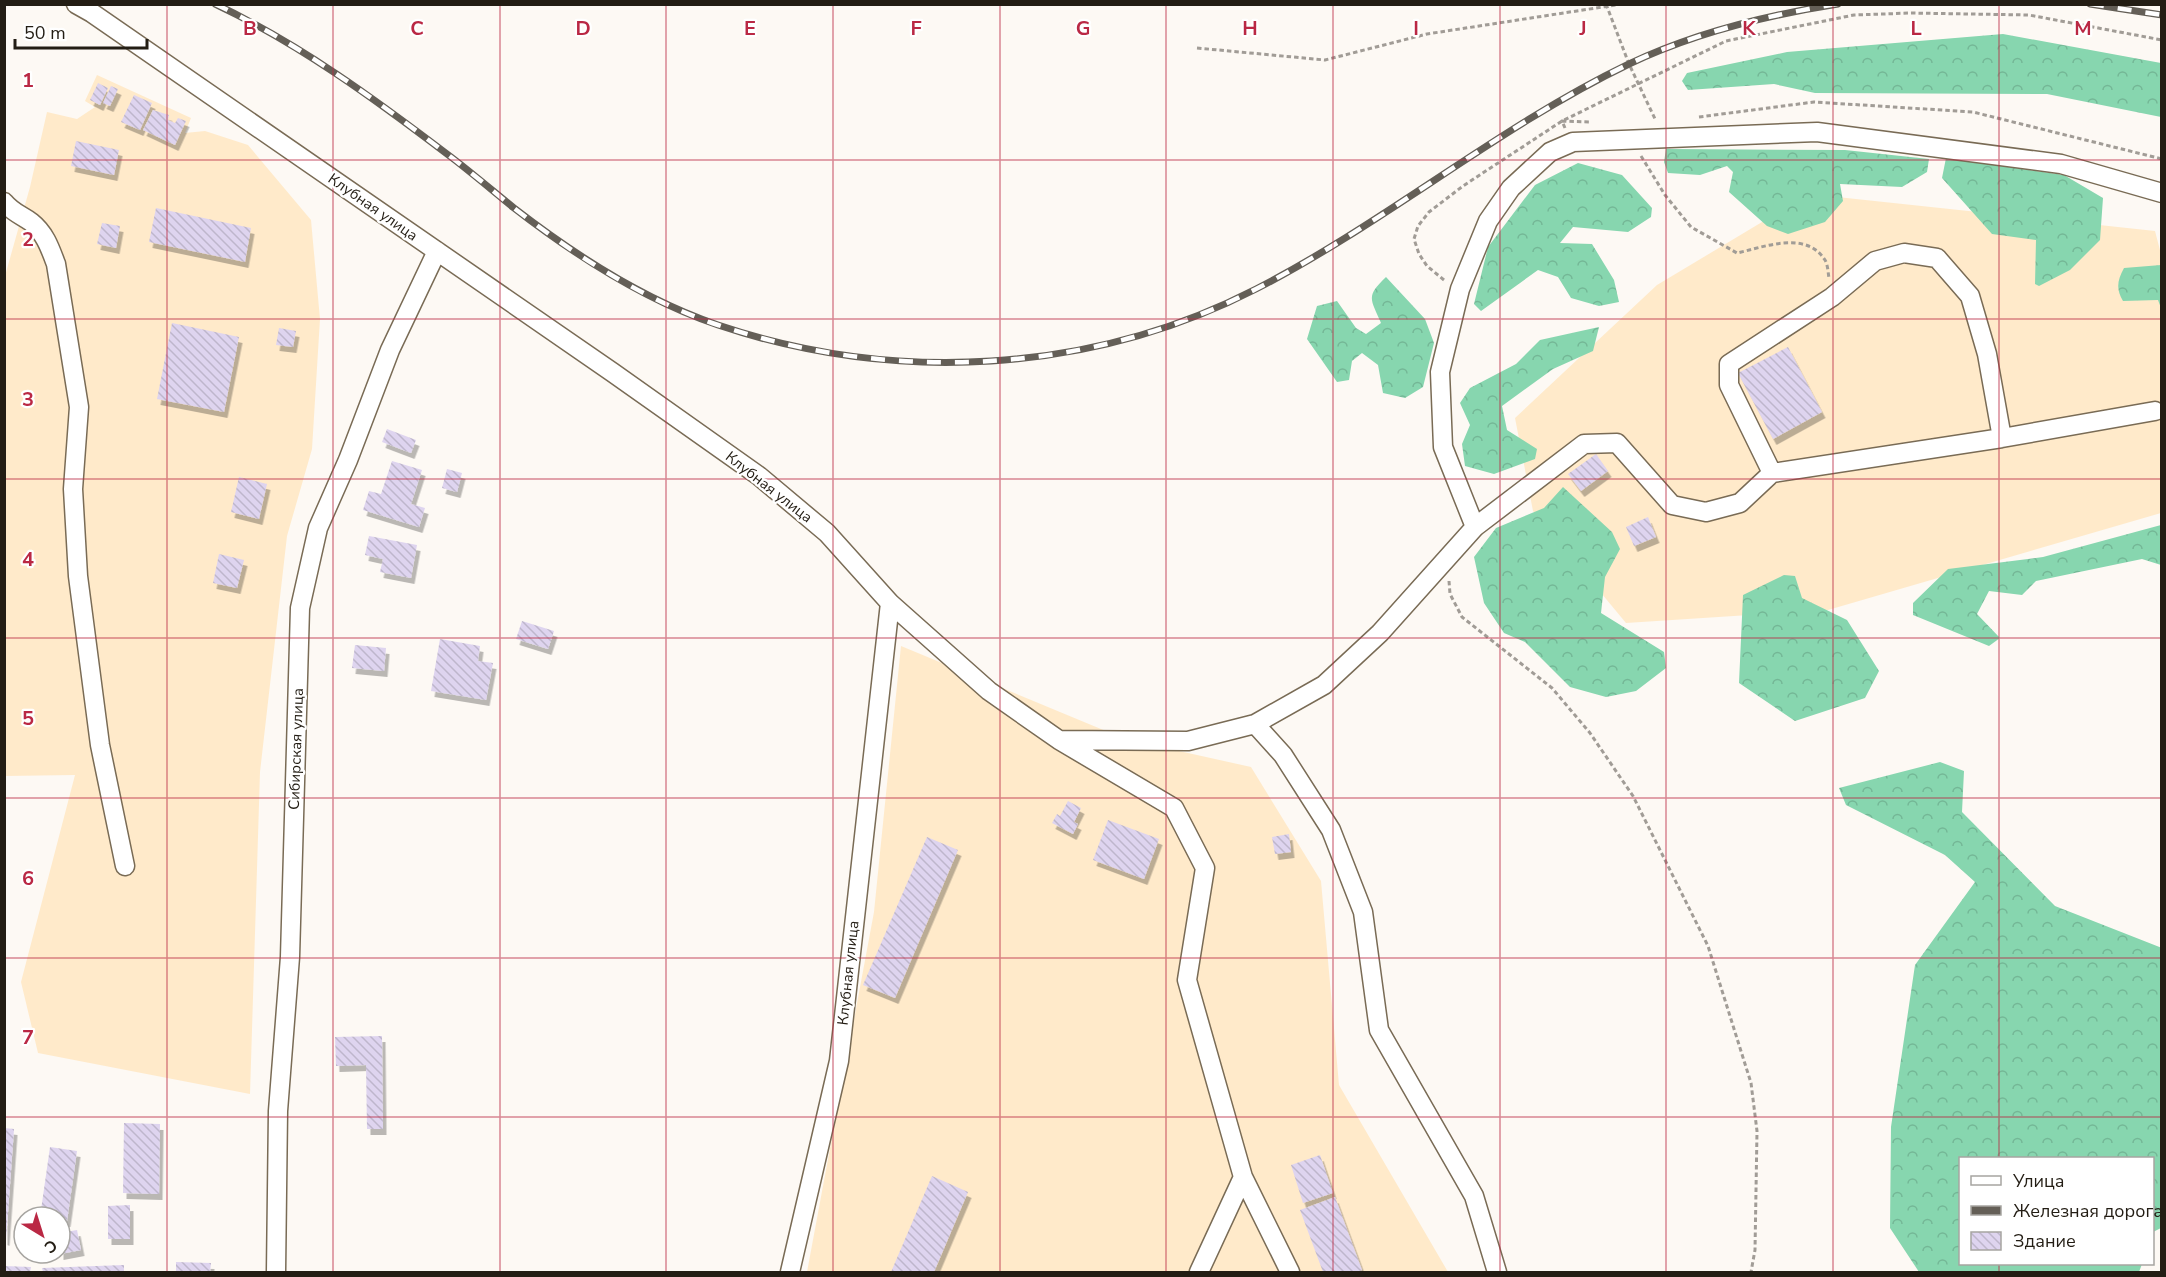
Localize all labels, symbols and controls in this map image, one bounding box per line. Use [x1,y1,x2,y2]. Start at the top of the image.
scale bar [15,12,147,50]
text: B [243,15,257,42]
text: C [410,15,424,42]
text: D [575,15,591,42]
text: E [744,15,756,42]
text: F [910,15,922,42]
text: G [1076,15,1090,42]
text: H [1242,15,1258,42]
text: I [1413,15,1419,42]
text: J [1578,15,1587,42]
text: K [1742,15,1756,42]
text: L [1910,15,1922,42]
text: M [2074,15,2092,42]
text: 50 m [24,21,66,45]
text: 1 [22,67,34,94]
street label: Клубная улица [324,169,422,245]
text: 2 [22,226,34,253]
text: 3 [22,386,34,413]
street label: Клубная улица [721,447,817,527]
text: 4 [22,546,34,573]
street label: Сибирская улица [284,688,308,810]
text: 5 [22,705,34,732]
text: 6 [22,865,34,892]
street label: Клубная улица [833,920,863,1026]
text: 7 [22,1024,34,1051]
legend [1959,1157,2154,1265]
text: Улица [2012,1169,2064,1193]
text: Железная дорога [2013,1199,2163,1223]
north arrow [12,1205,72,1265]
text: Здание [2013,1229,2076,1253]
text: С [39,1234,62,1258]

